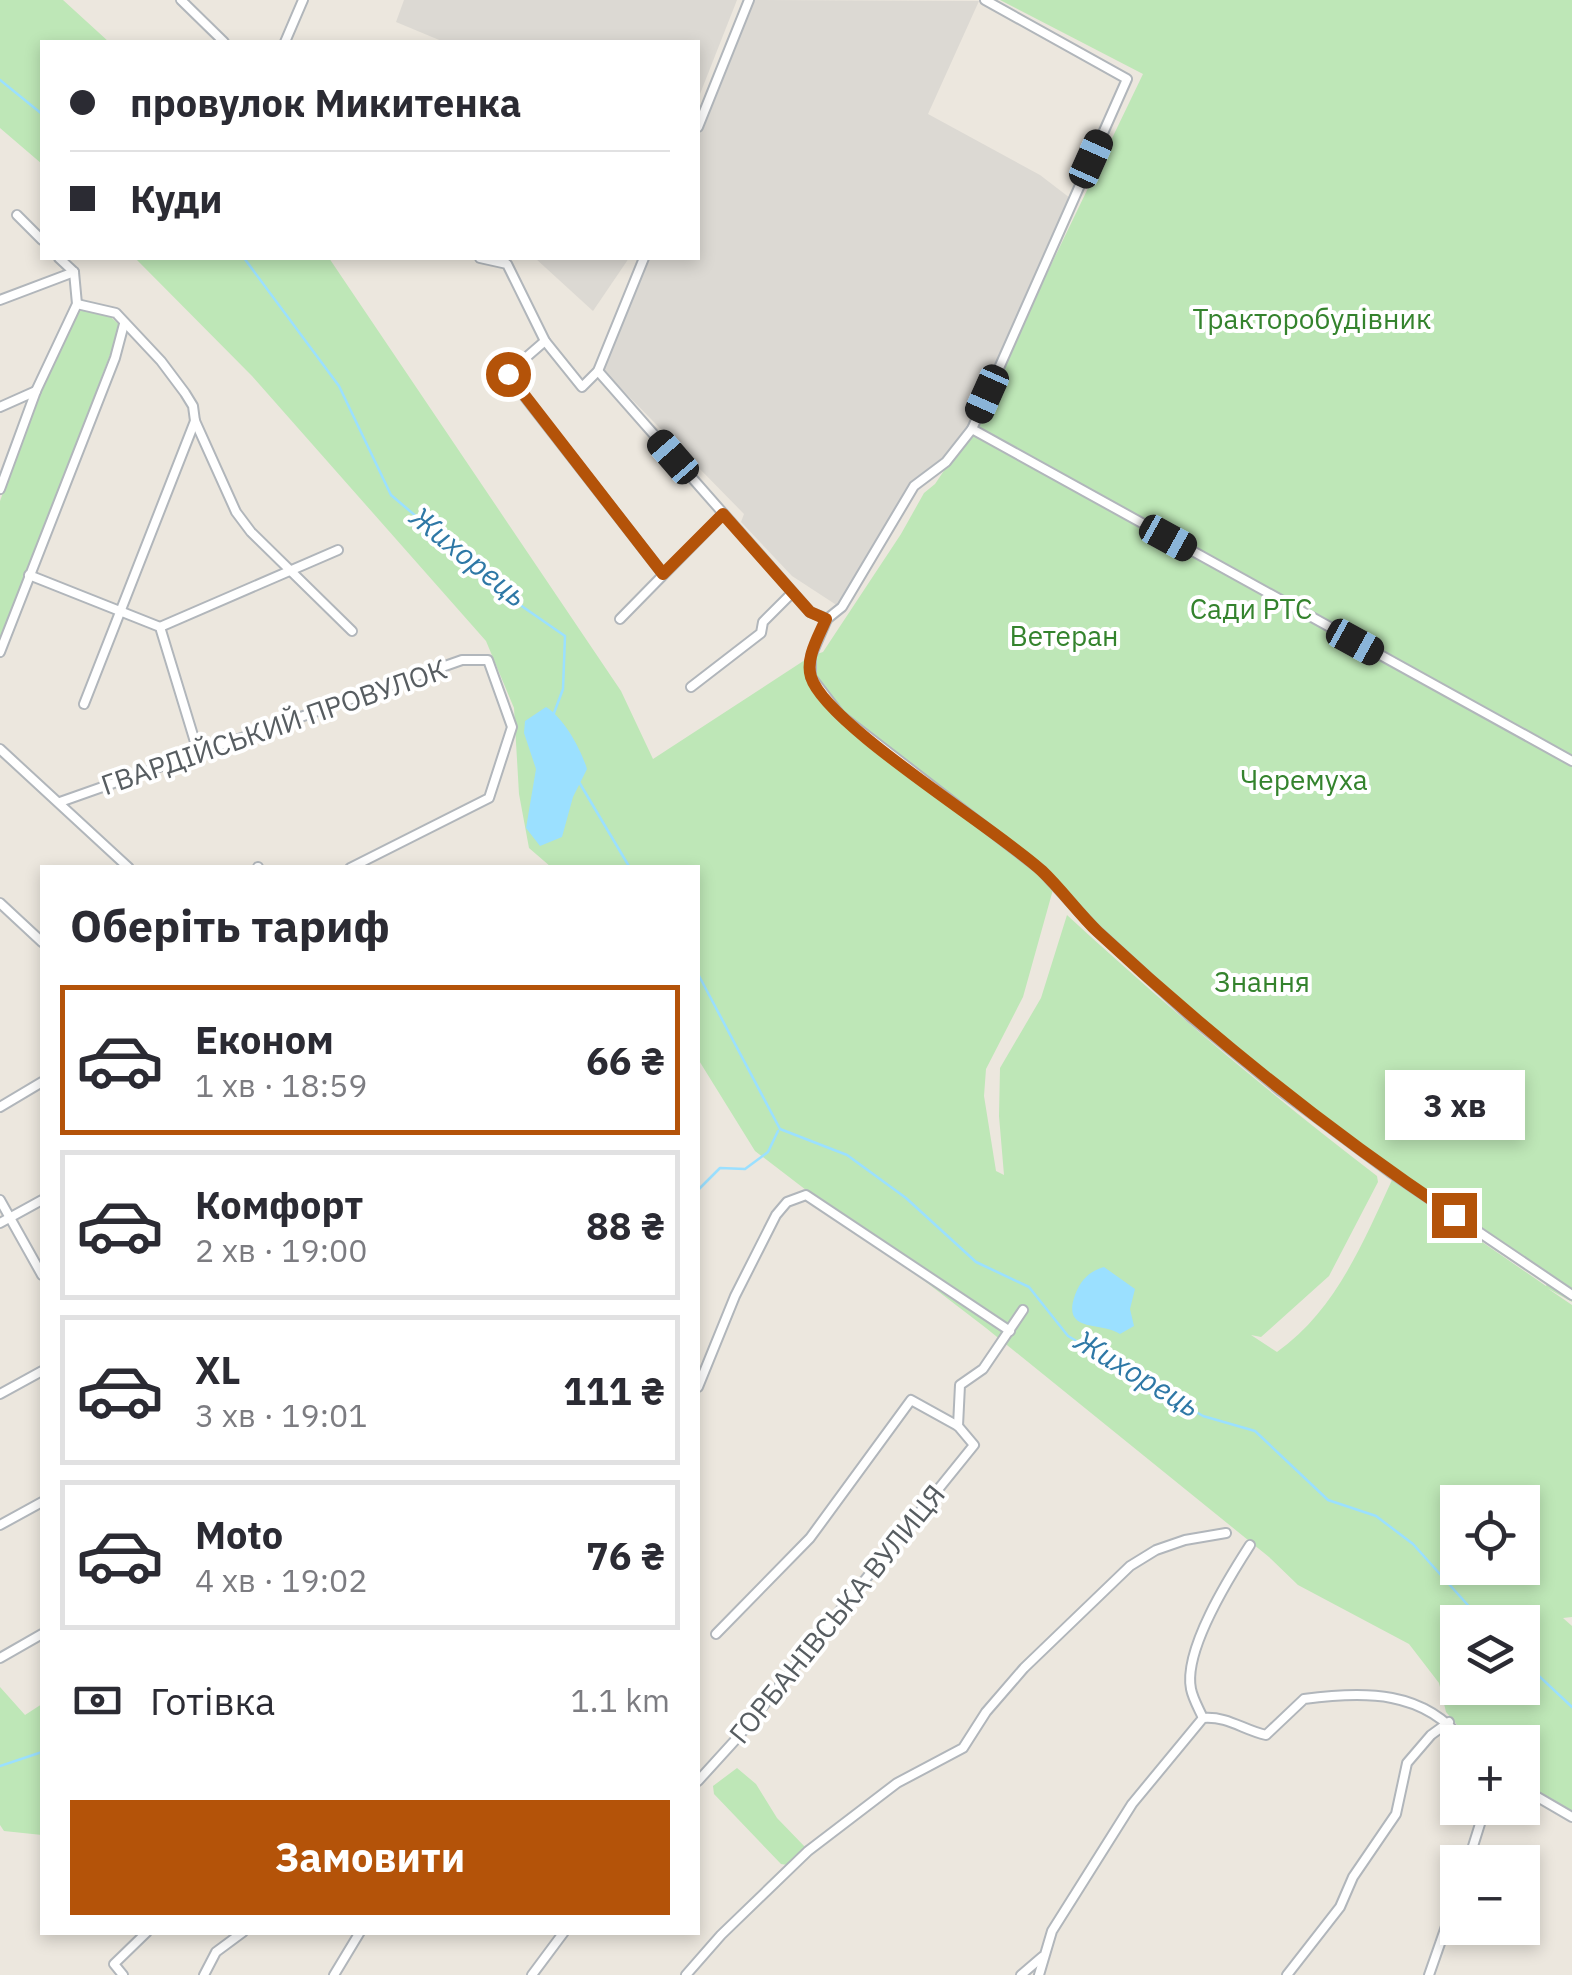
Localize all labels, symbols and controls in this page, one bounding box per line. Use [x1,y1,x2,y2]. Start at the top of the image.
text: провулок Микитенка [130,78,521,127]
car [1065,125,1117,193]
text: Куди [130,174,223,223]
park label: Тракторобудівник [1193,300,1431,337]
route start [486,352,531,397]
car [961,360,1013,428]
car [642,425,704,489]
water label: Жихорець [402,496,535,615]
car [1134,510,1202,566]
park label: Сади РТС [1190,590,1312,627]
car [1321,614,1389,670]
park label: Ветеран [1009,617,1119,654]
street label: ГВАРДІЙСЬКИЙ ПРОВУЛОК [96,650,452,803]
park label: Черемуха [1240,761,1368,798]
text: Оберіть тариф [70,896,390,954]
park label: Знання [1214,963,1310,1000]
icon: car [75,1015,165,1105]
text: Економ [195,1015,334,1064]
text: 66 ₴ [586,1036,665,1085]
text: 1 хв · 18:59 [195,1064,368,1106]
callout: 3 хв [1384,1070,1524,1140]
text: 3 хв [1423,1084,1487,1126]
icon: car [75,1180,165,1270]
text: Комфорт [195,1180,363,1229]
route end [1432,1193,1477,1238]
text: 88 ₴ [586,1201,665,1250]
text: 2 хв · 19:00 [195,1229,368,1271]
water label: Жихорець [1067,1320,1208,1425]
icon: car [75,1345,165,1435]
text: XL [195,1345,241,1394]
text: 111 ₴ [563,1366,665,1415]
text: 3 хв · 19:01 [195,1394,368,1436]
street label: ГОРБАНІВСЬКА ВУЛИЦЯ [721,1476,953,1751]
map controls [1440,1485,1540,1945]
button: locate [1440,1485,1540,1585]
icon: car [75,1510,165,1600]
text: Moto [195,1510,283,1559]
text: 76 ₴ [586,1531,665,1580]
text: 4 хв · 19:02 [195,1559,368,1601]
button: layers [1440,1605,1540,1705]
icon: cash [70,1673,125,1728]
text: Готівка [150,1676,275,1725]
text: 1.1 km [571,1679,670,1721]
button: + [1440,1725,1540,1825]
button: Замовити [70,1800,670,1915]
button: − [1440,1845,1540,1945]

